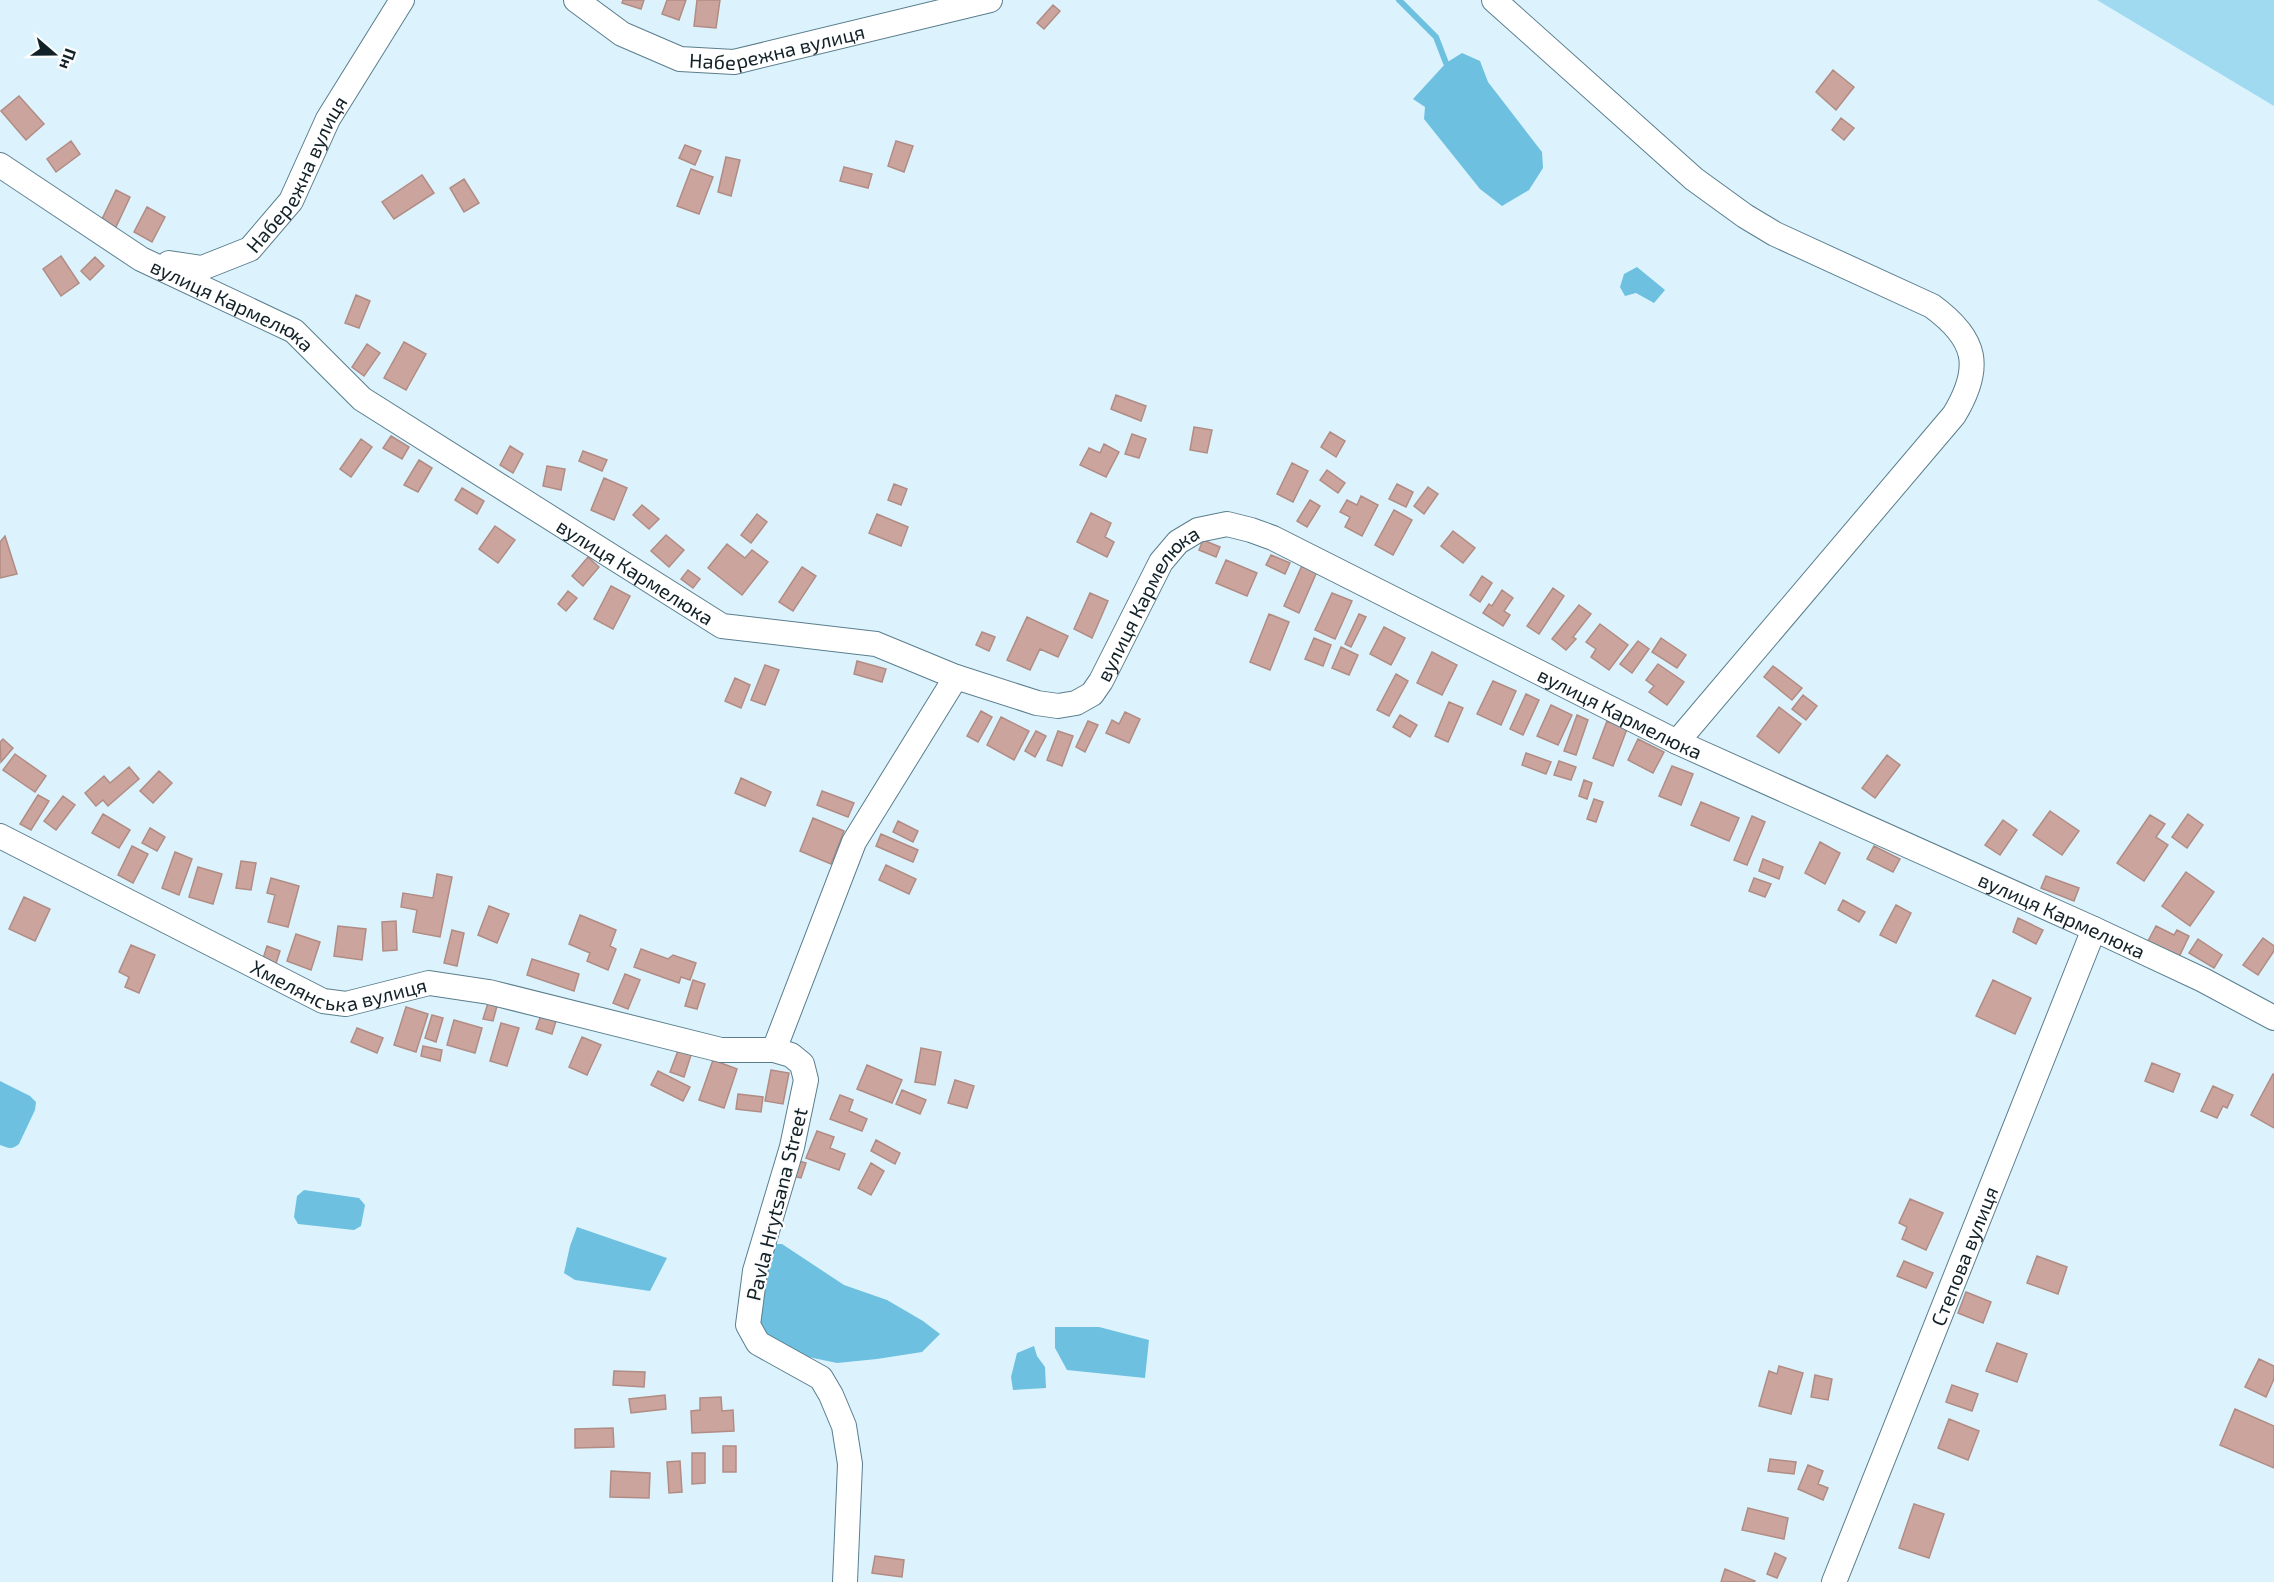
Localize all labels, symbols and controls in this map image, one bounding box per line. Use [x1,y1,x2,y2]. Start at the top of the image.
street label: Набережна вулиця [689,19,867,74]
north arrow [24,24,84,84]
text: Пн [56,46,81,72]
street label: Набережна вулиця [241,91,352,257]
street label: вулиця Кармелюка [147,253,319,356]
street label: вулиця Кармелюка [553,513,718,630]
street label: вулиця Кармелюка [1091,520,1203,685]
street label: вулиця Кармелюка [1534,662,1706,764]
street label: вулиця Кармелюка [1975,867,2149,963]
street label: Хмелянська вулиця [247,954,429,1016]
street label: Pavla Hrytsana Street [740,1105,812,1303]
street label: Степова вулиця [1925,1183,2002,1329]

